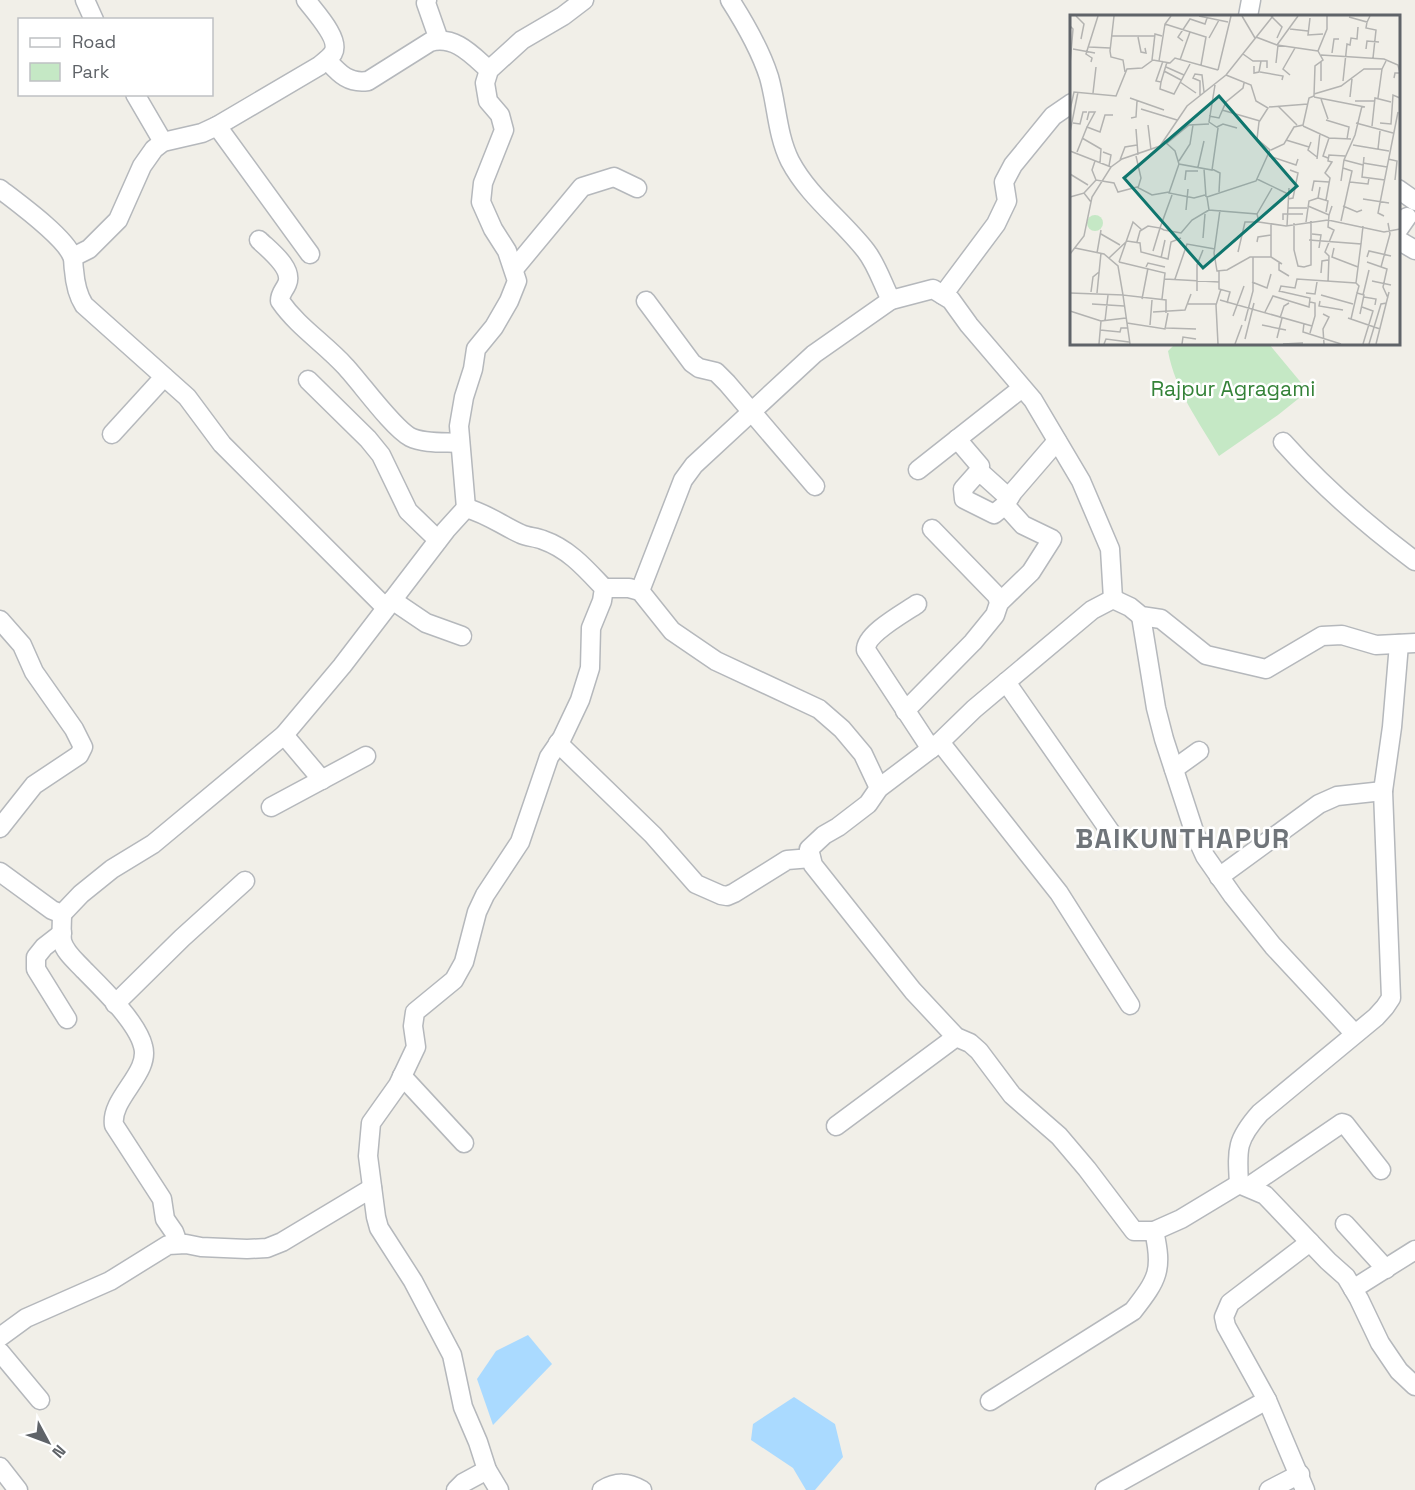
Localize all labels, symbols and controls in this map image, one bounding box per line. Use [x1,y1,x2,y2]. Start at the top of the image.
inset map [1070,15,1400,345]
legend [18,18,213,96]
text: Road [72,30,116,53]
text: Park [72,60,110,83]
park label: Rajpur Agragami [1151,375,1315,402]
district label: BAIKUNTHAPUR [1075,821,1291,856]
north arrow [18,1412,78,1472]
text: N [47,1441,70,1462]

